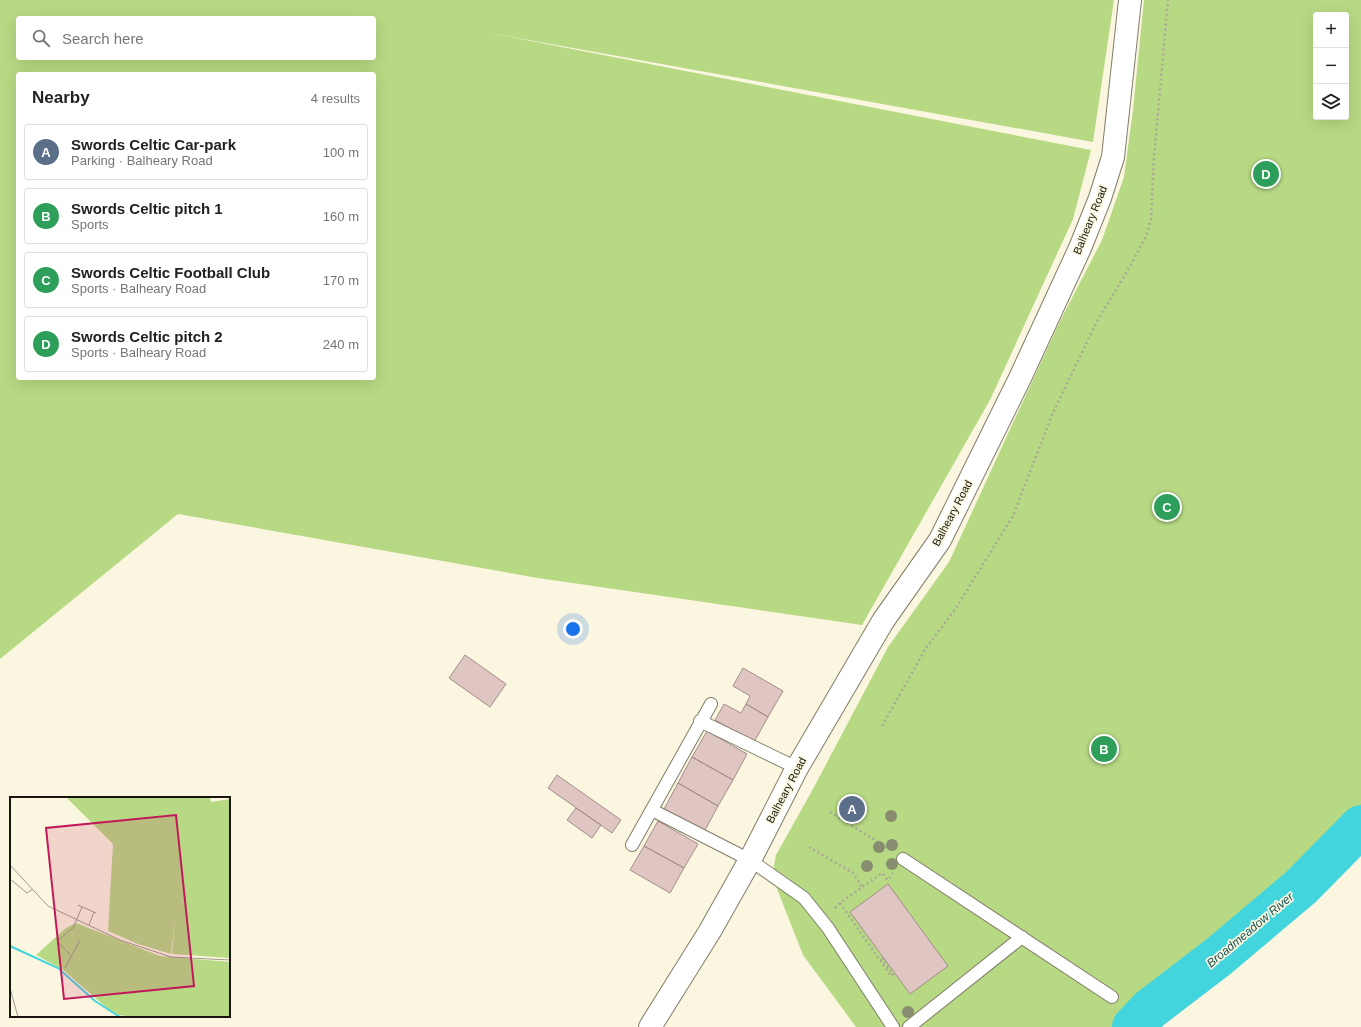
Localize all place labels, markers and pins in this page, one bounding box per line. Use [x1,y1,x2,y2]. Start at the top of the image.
pin: D [1253,159,1279,189]
pin: C [1154,492,1180,522]
pin: B [1091,734,1117,764]
pin: A [839,794,865,824]

